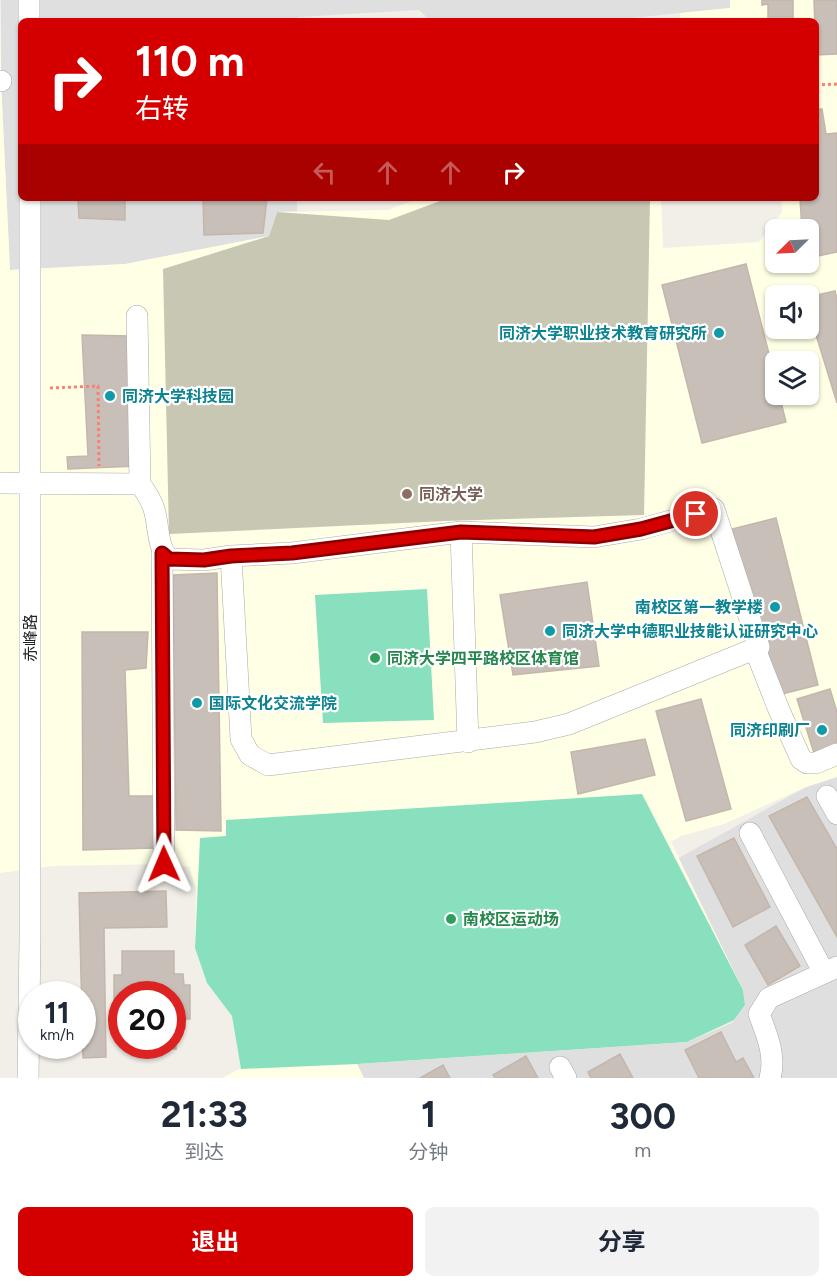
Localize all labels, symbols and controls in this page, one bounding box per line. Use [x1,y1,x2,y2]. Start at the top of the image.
text: 110 m [135,36,244,87]
icon: right [36,42,114,120]
text: 右转 [135,92,189,125]
icon: left [308,156,341,189]
icon: ahead [371,156,404,189]
icon: ahead [434,156,467,189]
icon: right [497,156,530,189]
north arrow [765,219,819,273]
map controls [765,219,819,405]
button: sound [765,285,819,339]
place label: 同济大学职业技术教育研究所 [499,324,707,343]
marker: 同济大学职业技术教育研究所 [712,326,726,340]
button: layers [765,351,819,405]
place label: 同济大学科技园 [122,387,234,406]
marker: 同济大学科技园 [103,389,117,403]
place label: 同济大学 [419,485,483,504]
marker: 同济大学 [400,487,414,501]
pin [670,488,721,539]
icon: arrive [679,497,712,530]
place label: 南校区第一教学楼 [635,598,763,617]
marker: 南校区第一教学楼 [768,600,782,614]
street label: 赤峰路 [21,614,40,662]
place label: 同济大学中德职业技能认证研究中心 [562,622,818,641]
marker: 同济大学中德职业技能认证研究中心 [543,624,557,638]
place label: 同济大学四平路校区体育馆 [387,649,579,668]
marker: 同济大学四平路校区体育馆 [368,651,382,665]
place label: 国际文化交流学院 [209,694,337,713]
marker: 国际文化交流学院 [190,696,204,710]
place label: 同济印刷厂 [730,721,810,740]
marker: 同济印刷厂 [815,723,829,737]
position arrow [132,832,196,896]
place label: 南校区运动场 [463,910,559,929]
marker: 南校区运动场 [444,912,458,926]
speed limit sign: 20 [108,981,186,1059]
text: 11 [44,994,70,1031]
text: km/h [40,1026,74,1044]
text: 21:33 [161,1093,248,1136]
text: 1 [421,1093,436,1136]
text: 300 [609,1095,676,1138]
text: m [634,1138,651,1162]
text: 到达 [184,1140,224,1164]
text: 分钟 [409,1140,449,1164]
button: 退出 [18,1207,413,1276]
button: 分享 [425,1207,819,1276]

